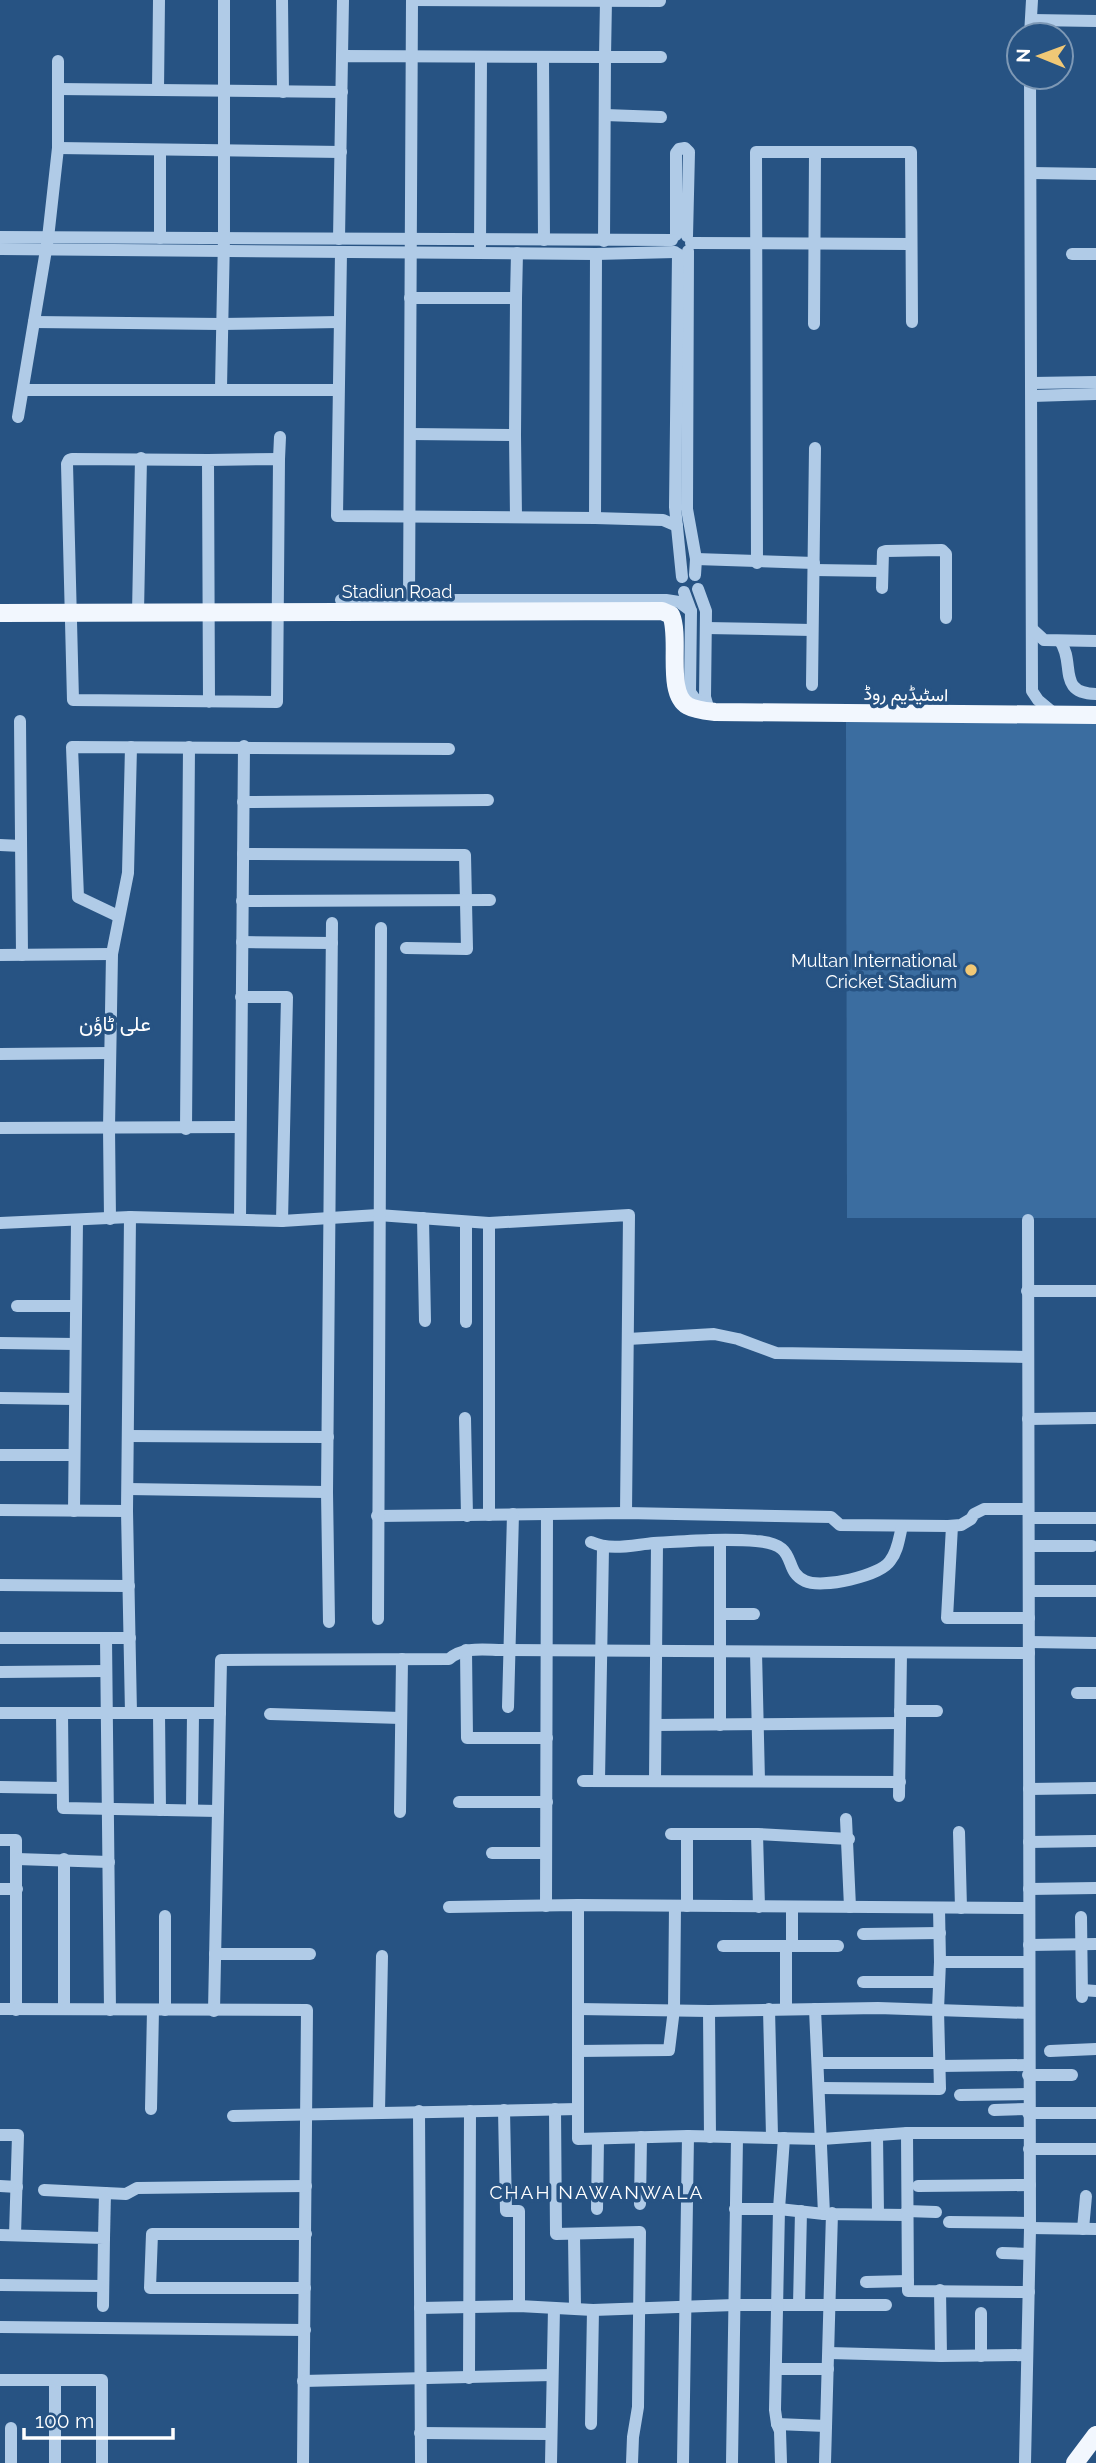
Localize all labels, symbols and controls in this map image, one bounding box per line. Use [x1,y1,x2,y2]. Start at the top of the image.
north arrow [1005,21,1075,91]
text: N [1012,48,1034,63]
street label: Stadiun Road [342,581,452,602]
street label: اسٹیڈیم روڈ [863,683,949,707]
place label: Multan International Cricket Stadium [791,950,957,992]
marker: Multan International Cricket Stadium [963,962,979,978]
district label: علی ٹاؤن [79,1011,151,1037]
district label: CHAH NAWANWALA [490,2181,704,2203]
scale bar [24,2396,173,2440]
text: 100 m [35,2408,94,2433]

